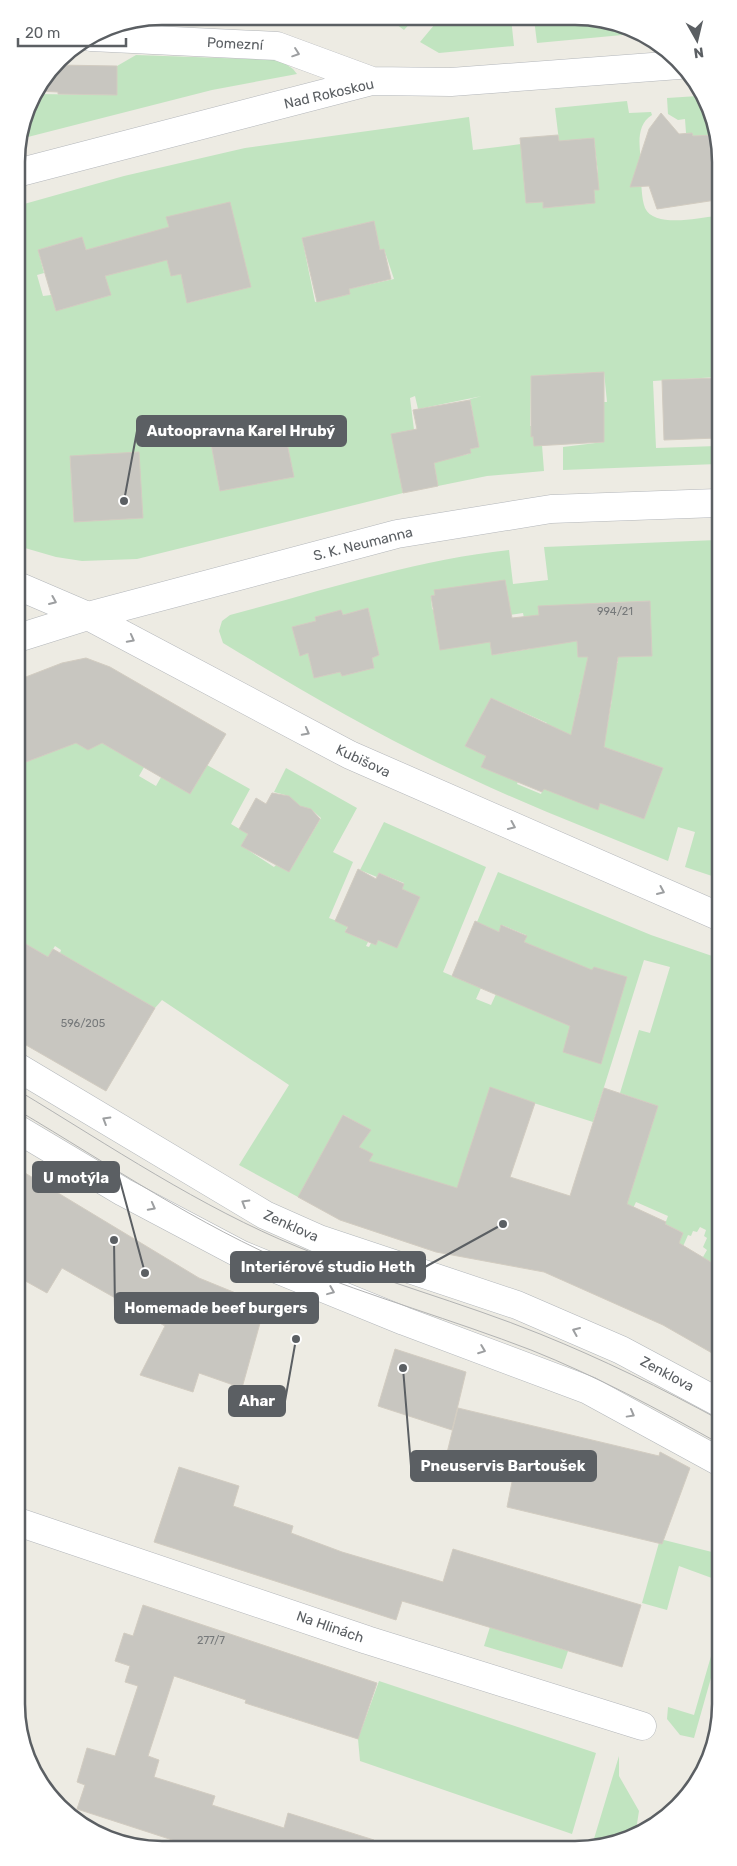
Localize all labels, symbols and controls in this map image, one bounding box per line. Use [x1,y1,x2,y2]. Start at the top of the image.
scale bar [18,15,125,47]
north arrow [672,15,722,65]
text: 20 m [25,24,60,42]
street label: Pomezní [206,34,264,54]
text: N [693,43,705,61]
one-way arrow [291,47,299,57]
street label: Nad Rokoskou [282,75,376,113]
callout: Autoopravna Karel Hrubý [137,416,346,446]
text: Autoopravna Karel Hrubý [147,422,335,440]
street label: S. K. Neumanna [312,523,414,565]
one-way arrow [48,595,57,606]
house number: 994/21 [597,605,633,618]
one-way arrow [126,633,135,643]
one-way arrow [301,726,310,736]
street label: Kubišova [333,741,393,781]
one-way arrow [507,820,516,831]
one-way arrow [656,885,665,896]
house number: 596/205 [61,1017,106,1030]
one-way arrow [102,1116,111,1126]
callout: U motýla [33,1162,119,1192]
text: U motýla [43,1169,109,1187]
one-way arrow [242,1200,251,1210]
one-way arrow [147,1201,156,1211]
street label: Zenklova [261,1206,321,1246]
callout: Interiérové studio Heth [231,1252,425,1282]
text: Interiérové studio Heth [241,1258,415,1276]
one-way arrow [326,1285,335,1296]
callout: Homemade beef burgers [115,1293,318,1323]
text: Homemade beef burgers [124,1299,308,1317]
one-way arrow [572,1326,581,1337]
one-way arrow [477,1344,486,1354]
street label: Zenklova [637,1353,697,1395]
callout: Ahar [229,1386,285,1416]
text: Ahar [239,1392,275,1410]
one-way arrow [626,1408,635,1418]
callout: Pneuservis Bartoušek [411,1451,596,1481]
text: Pneuservis Bartoušek [420,1457,586,1475]
street label: Na Hlinách [294,1608,366,1646]
house number: 277/7 [197,1634,225,1647]

